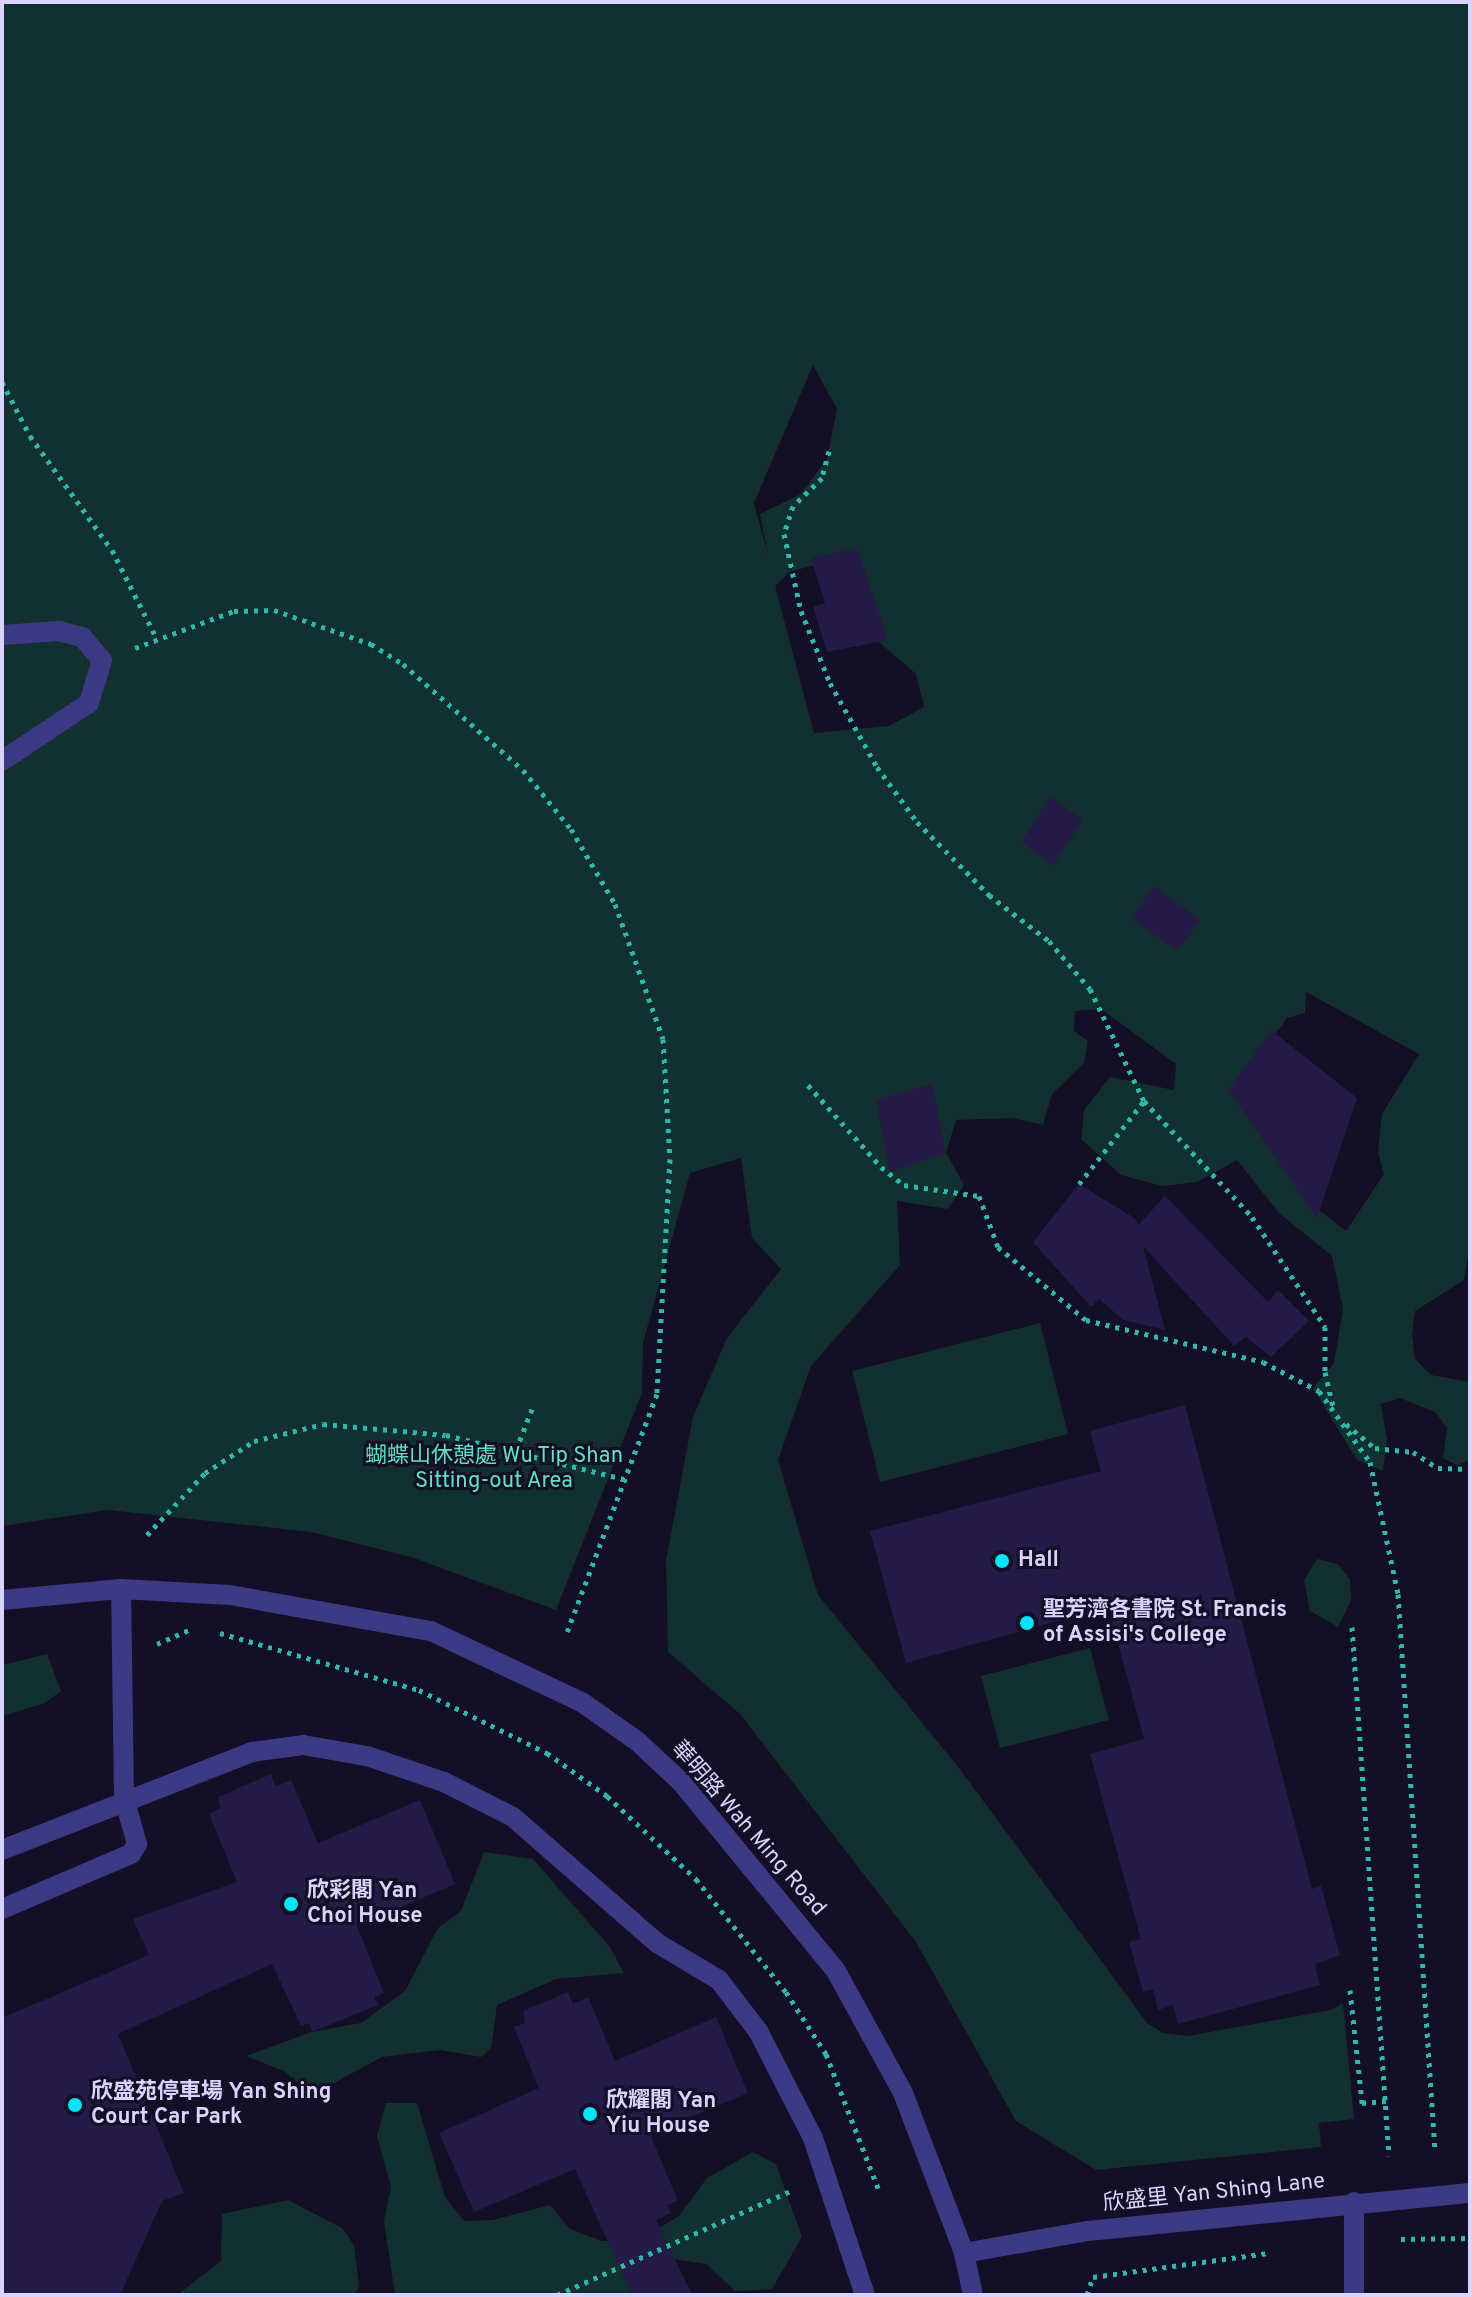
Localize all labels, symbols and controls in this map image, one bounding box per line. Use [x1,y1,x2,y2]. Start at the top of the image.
park label: 蝴蝶山休憩處 Wu Tip Shan Sitting-out Area [364,1443,624,1494]
place label: Hall [1018,1548,1059,1574]
marker: Hall [993,1552,1011,1570]
place label: 聖芳濟各書院 St. Francis of Assisi's College [1043,1597,1287,1648]
marker: 聖芳濟各書院 St. Francis of Assisi's College [1018,1614,1036,1632]
street label: 華明路 Wah Ming Road [665,1736,831,1922]
place label: 欣彩閣 Yan Choi House [307,1878,423,1930]
marker: 欣彩閣 Yan Choi House [282,1895,300,1913]
place label: 欣盛苑停車場 Yan Shing Court Car Park [91,2079,331,2130]
place label: 欣耀閣 Yan Yiu House [606,2088,716,2140]
marker: 欣盛苑停車場 Yan Shing Court Car Park [66,2096,84,2114]
marker: 欣耀閣 Yan Yiu House [581,2105,599,2123]
street label: 欣盛里 Yan Shing Lane [1102,2168,1326,2218]

